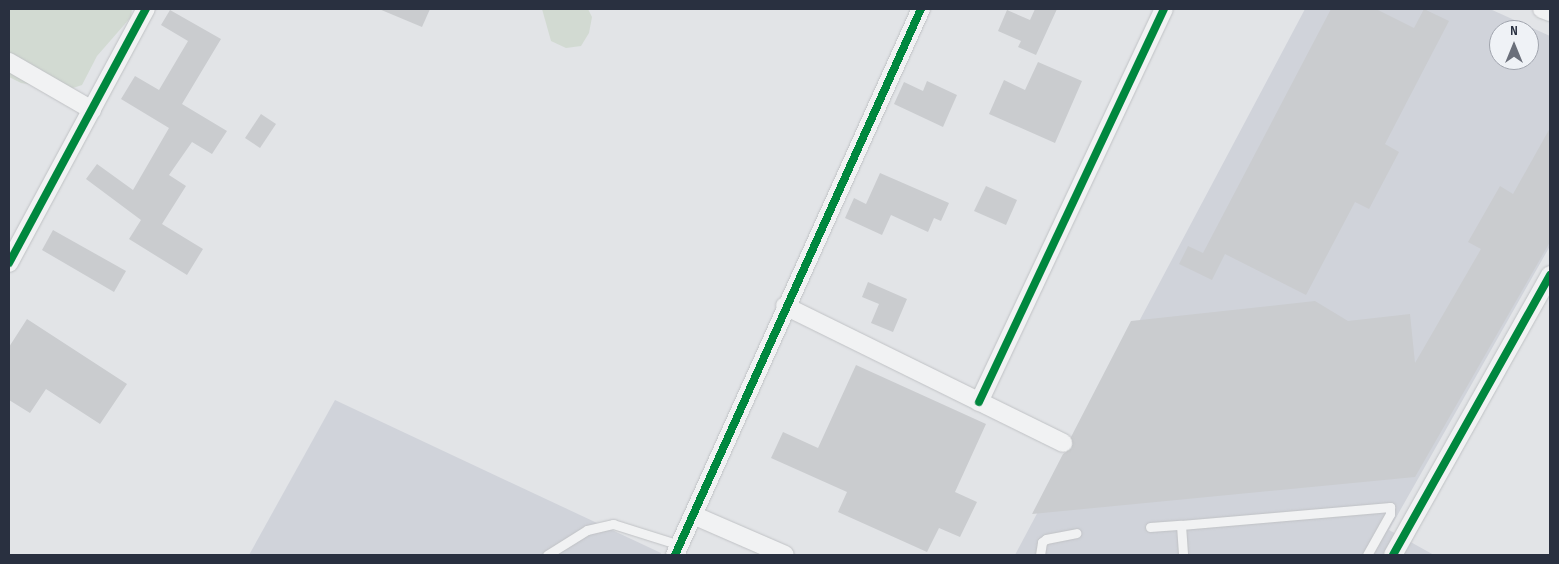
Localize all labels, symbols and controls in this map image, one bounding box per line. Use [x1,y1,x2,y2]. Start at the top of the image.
north arrow [1489,20,1539,70]
text: N [1510,22,1518,39]

